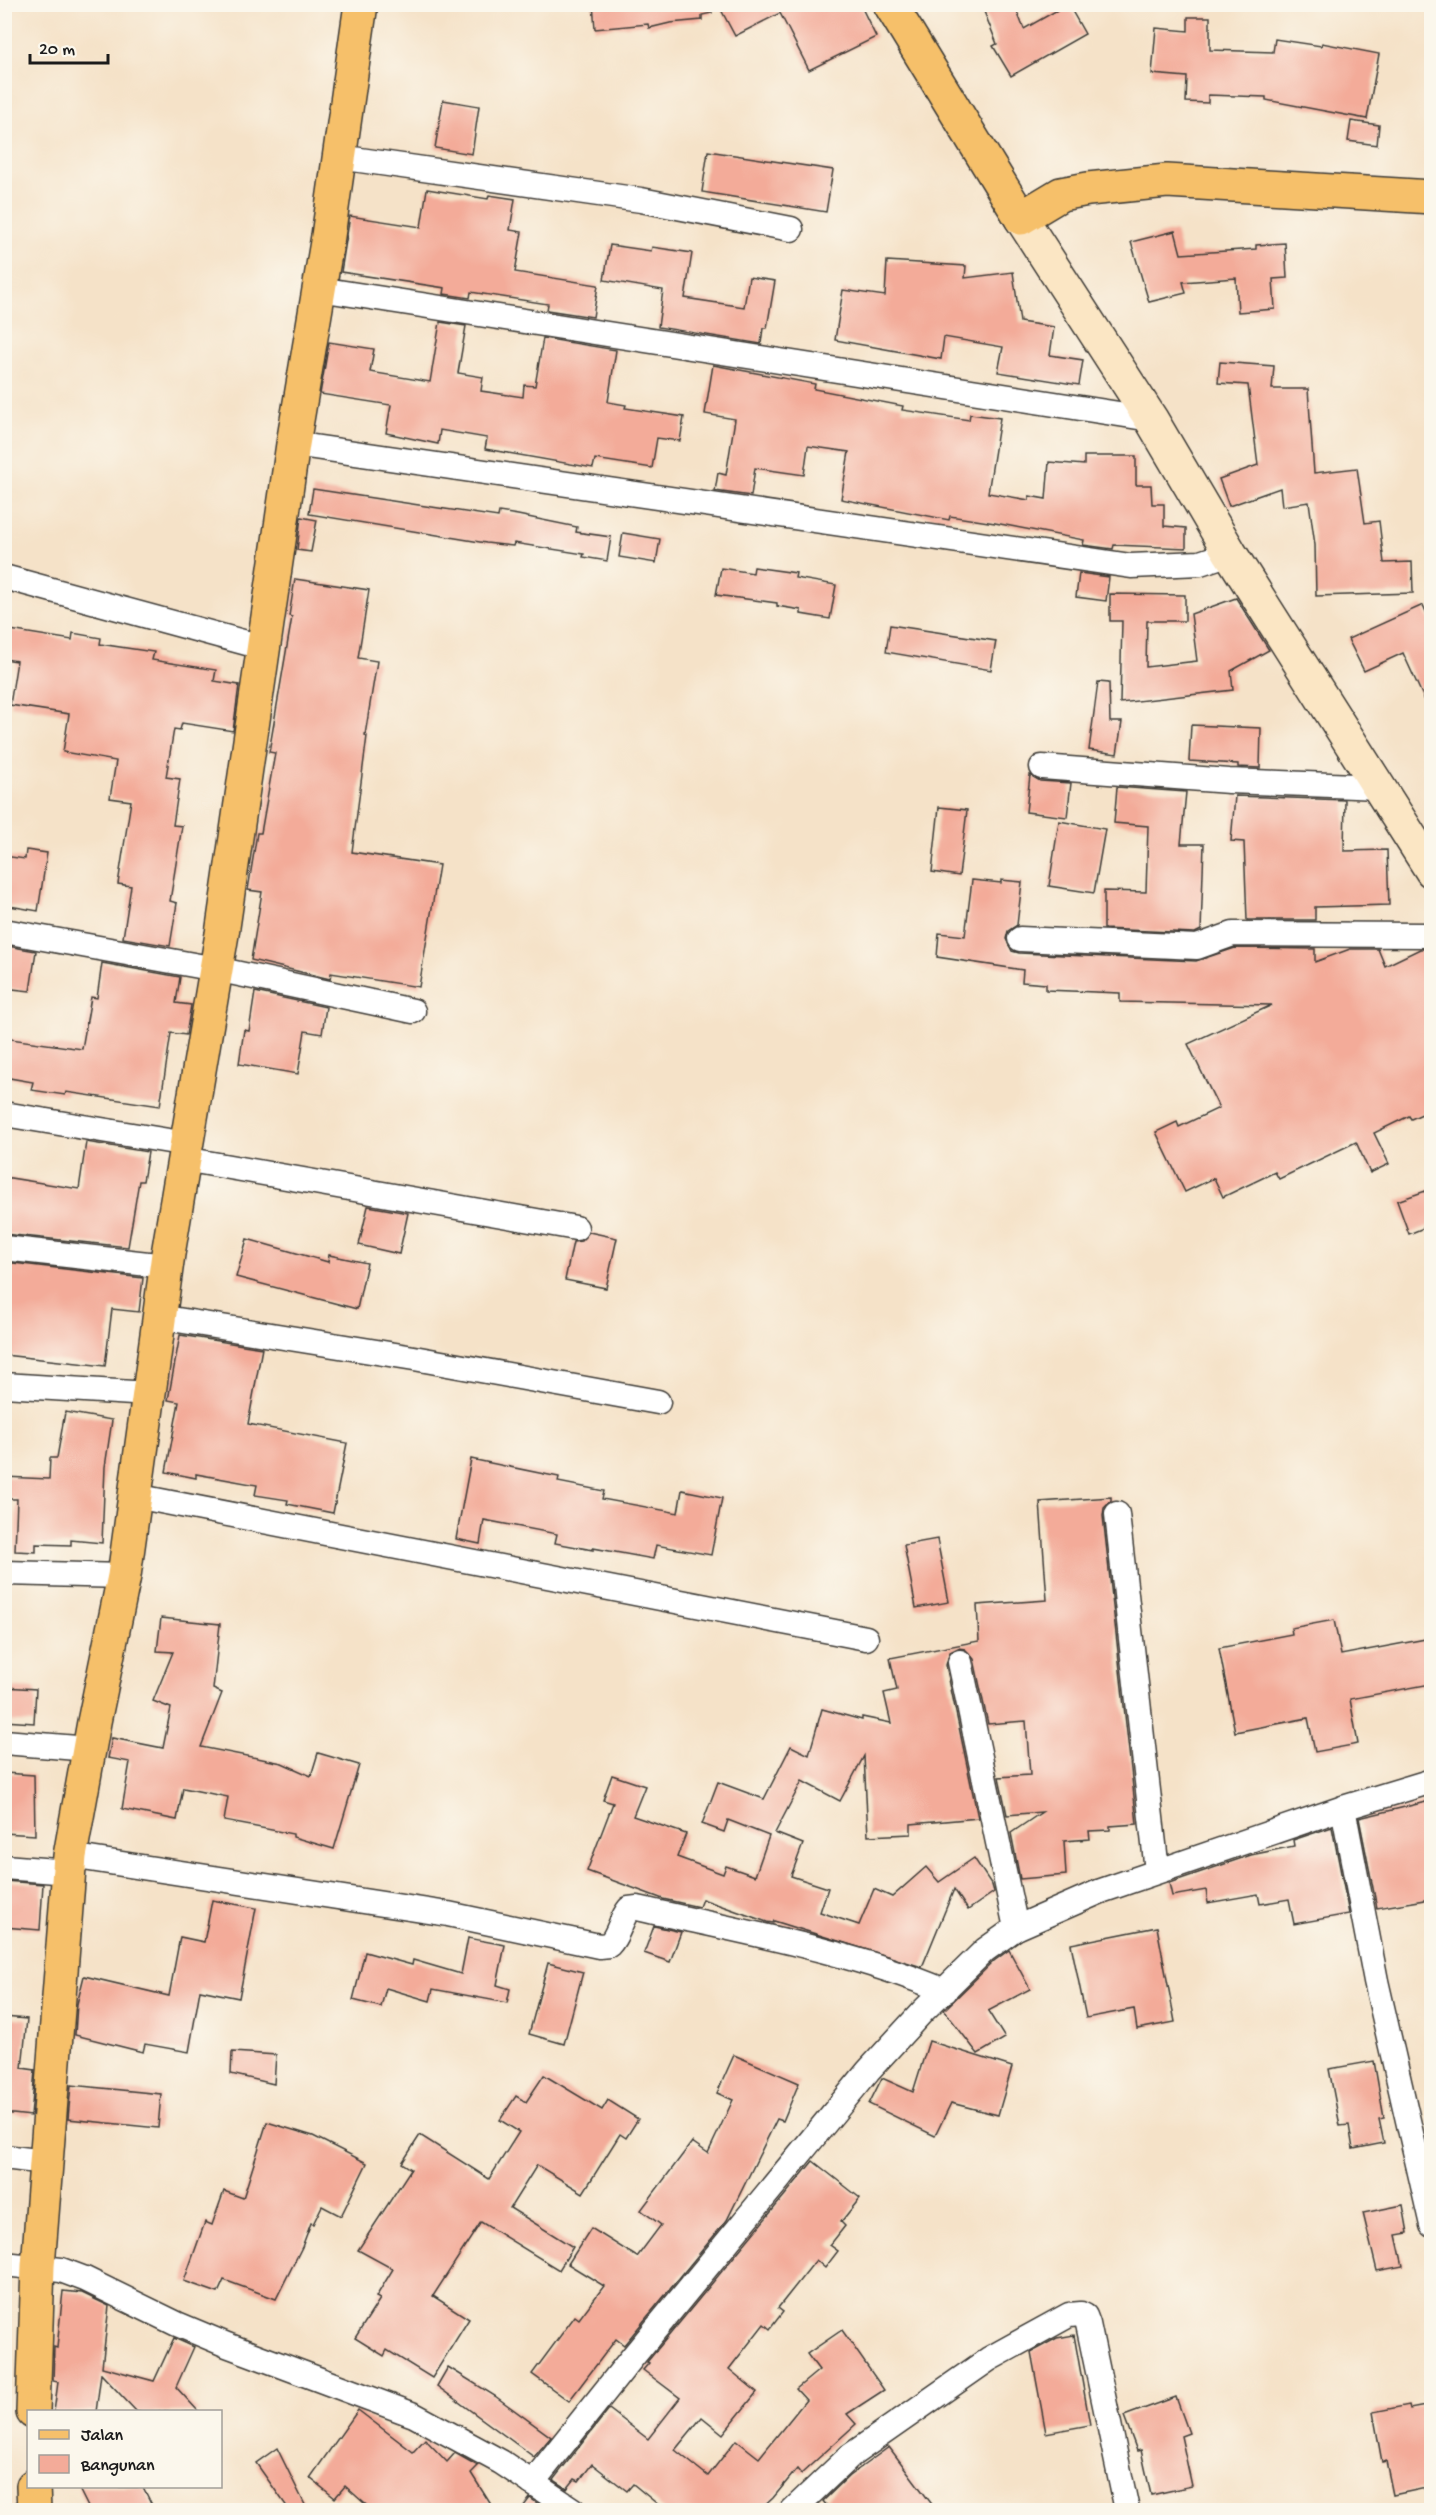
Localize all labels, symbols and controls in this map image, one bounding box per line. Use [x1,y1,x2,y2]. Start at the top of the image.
scale bar [30,27,108,65]
text: 20 m [39,40,75,61]
legend [27,2410,222,2488]
text: Jalan [81,2426,123,2447]
text: Bangunan [80,2456,155,2477]

